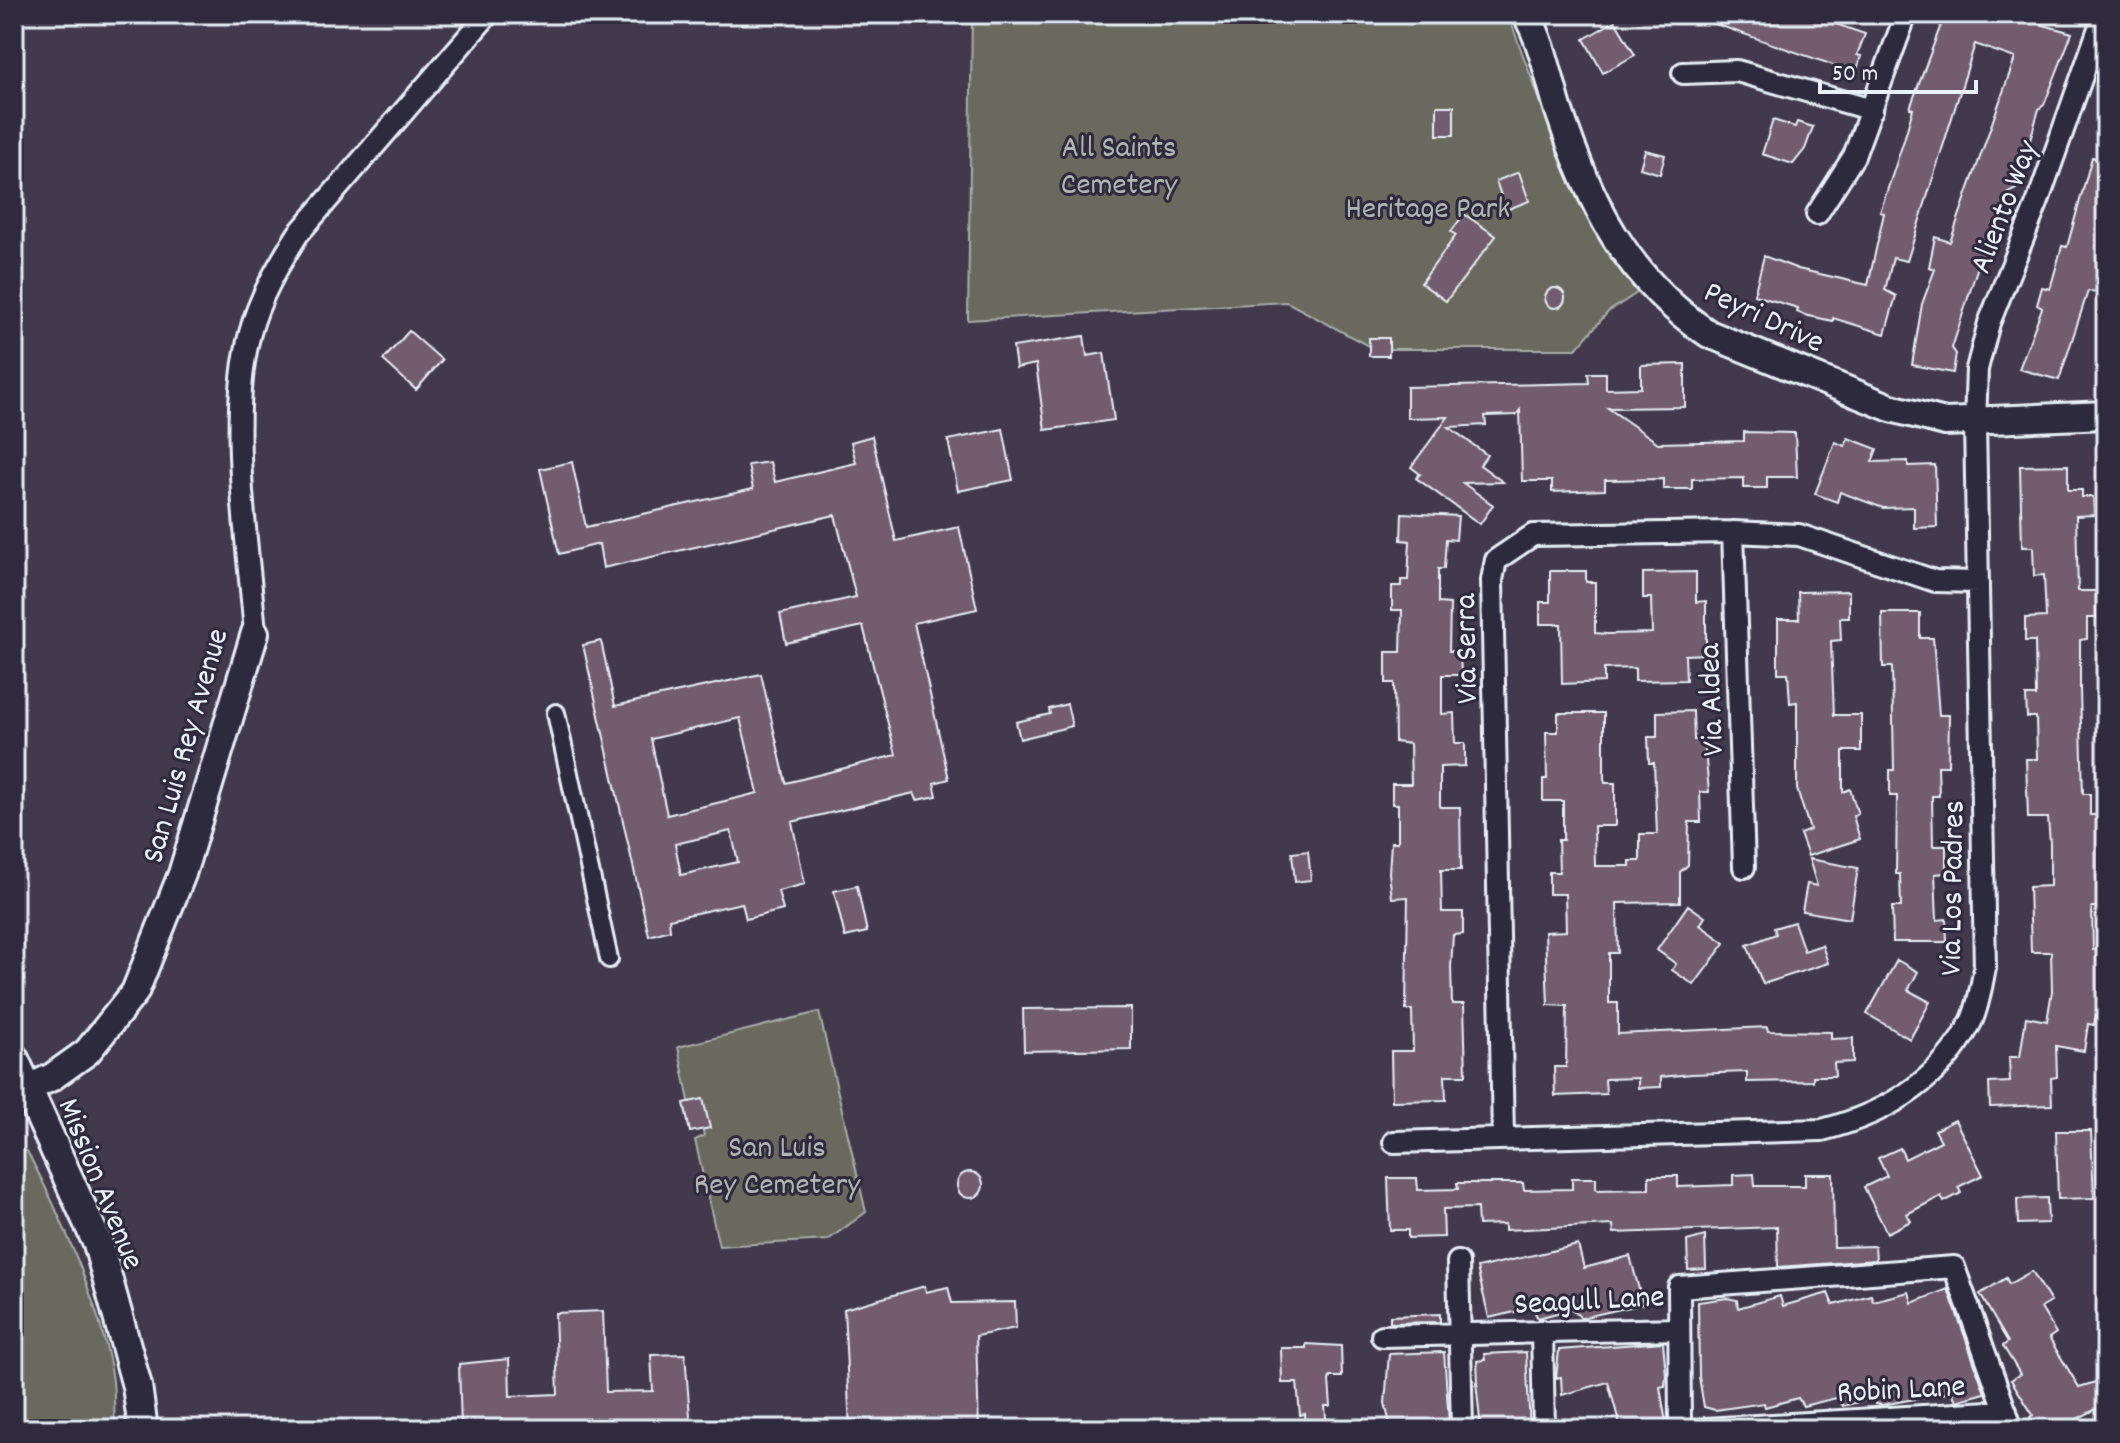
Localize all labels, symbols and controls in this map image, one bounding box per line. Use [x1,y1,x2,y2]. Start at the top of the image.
scale bar [1820,44,1976,94]
text: 50 m [1832,58,1878,92]
park label: All Saints Cemetery [1061,127,1178,210]
street label: Aliento Way [1960,133,2054,281]
park label: Heritage Park [1346,188,1510,234]
street label: Peyri Drive [1695,272,1831,367]
street label: Via Serra [1445,592,1493,705]
street label: San Luis Rey Avenue [132,624,243,869]
street label: Via Aldea [1689,642,1739,757]
street label: Via Los Padres [1930,800,1980,976]
street label: Mission Avenue [43,1092,154,1278]
park label: San Luis Rey Cemetery [694,1127,861,1210]
street label: Seagull Lane [1513,1276,1666,1330]
street label: Robin Lane [1836,1366,1967,1418]

